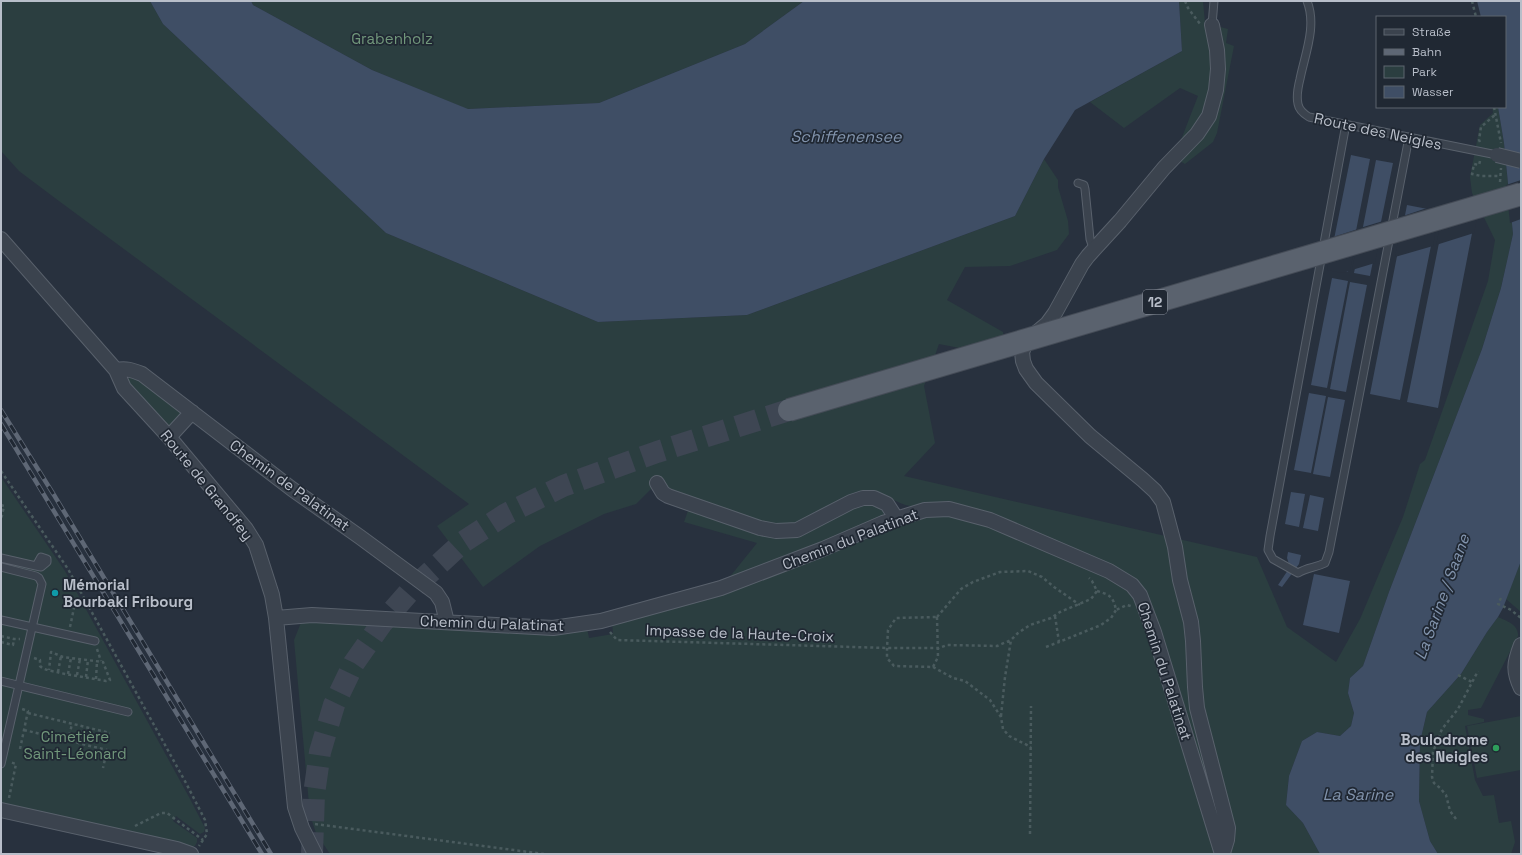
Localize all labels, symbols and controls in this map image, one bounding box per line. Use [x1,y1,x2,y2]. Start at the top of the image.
legend [1376,16,1506,108]
text: Straße [1412,24,1451,40]
park label: Grabenholz [351,29,433,48]
text: Bahn [1412,44,1442,60]
text: Park [1412,64,1437,80]
text: Wasser [1412,84,1454,100]
street label: Route des Neigles [1312,108,1444,154]
water label: Schiffenensee [791,126,902,147]
road number: 12 [1143,290,1167,314]
street label: Route de Grandfey [157,426,257,544]
street label: Chemin de Palatinat [226,435,354,535]
street label: Chemin du Palatinat [779,504,921,574]
water label: La Sarine / Saane [1410,531,1475,663]
place label: Mémorial Bourbaki Fribourg [63,575,193,611]
marker: Mémorial Bourbaki Fribourg [50,588,60,598]
street label: Chemin du Palatinat [1134,600,1196,743]
street label: Chemin du Palatinat [420,611,564,635]
street label: Impasse de la Haute-Croix [645,620,835,646]
park label: Cimetière Saint-Léonard [23,727,127,763]
place label: Boulodrome des Neigles [1401,730,1488,766]
marker: Boulodrome des Neigles [1491,743,1501,753]
water label: La Sarine [1323,784,1394,805]

